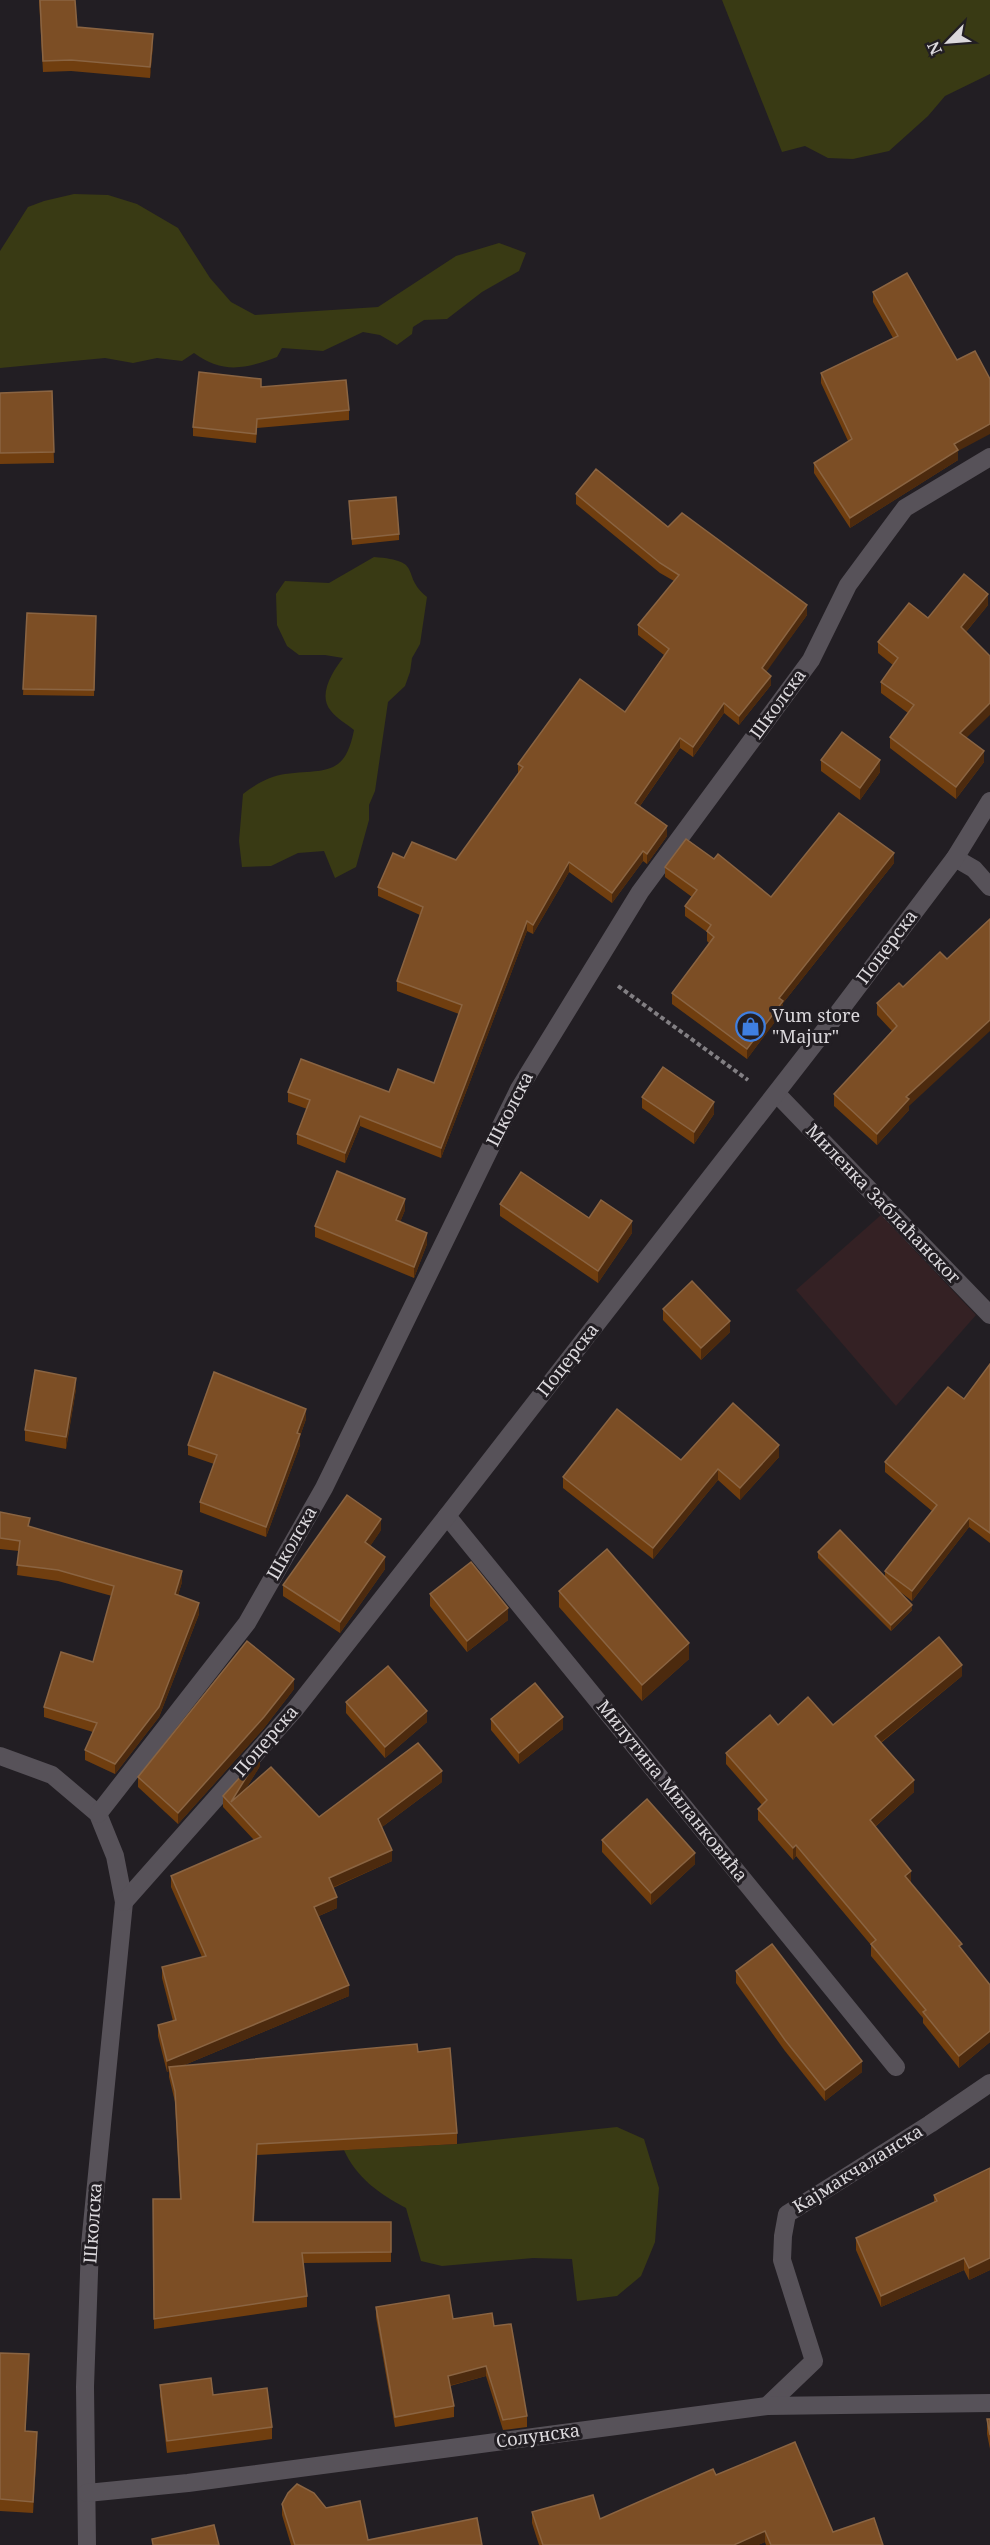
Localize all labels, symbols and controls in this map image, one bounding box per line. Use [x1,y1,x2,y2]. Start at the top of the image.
north arrow [918,12,978,72]
text: N [922,38,947,59]
street label: Школска [744,664,811,743]
street label: Поцерска [850,904,922,988]
place label: Vum store "Majur" [772,1003,860,1048]
shop icon: Vum store "Majur" [735,1010,767,1042]
street label: Школска [480,1067,538,1150]
street label: Миленка Заблаћанског [801,1118,967,1289]
street label: Поцерска [531,1318,604,1401]
street label: Школска [260,1501,322,1584]
street label: Милутина Миланковића [592,1694,754,1886]
street label: Поцерска [228,1700,303,1781]
street label: Кајмакчаланска [788,2118,927,2218]
street label: Школска [77,2182,107,2264]
street label: Солунска [494,2417,581,2453]

